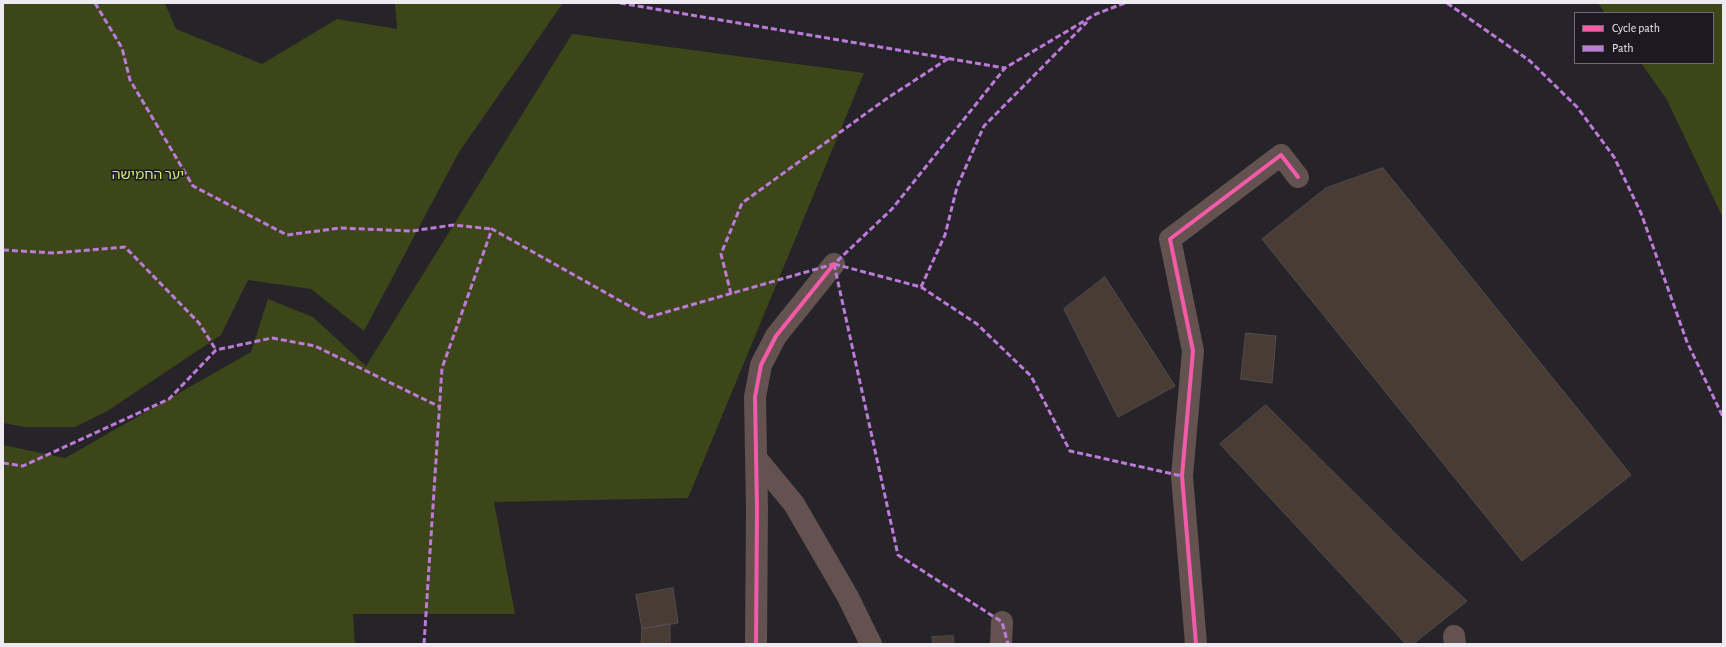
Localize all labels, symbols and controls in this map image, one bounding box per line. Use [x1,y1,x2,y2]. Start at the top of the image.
legend [1574,12,1714,64]
text: Cycle path [1612,22,1660,34]
text: Path [1612,42,1634,54]
park label: יער החמישה [112,167,184,183]

